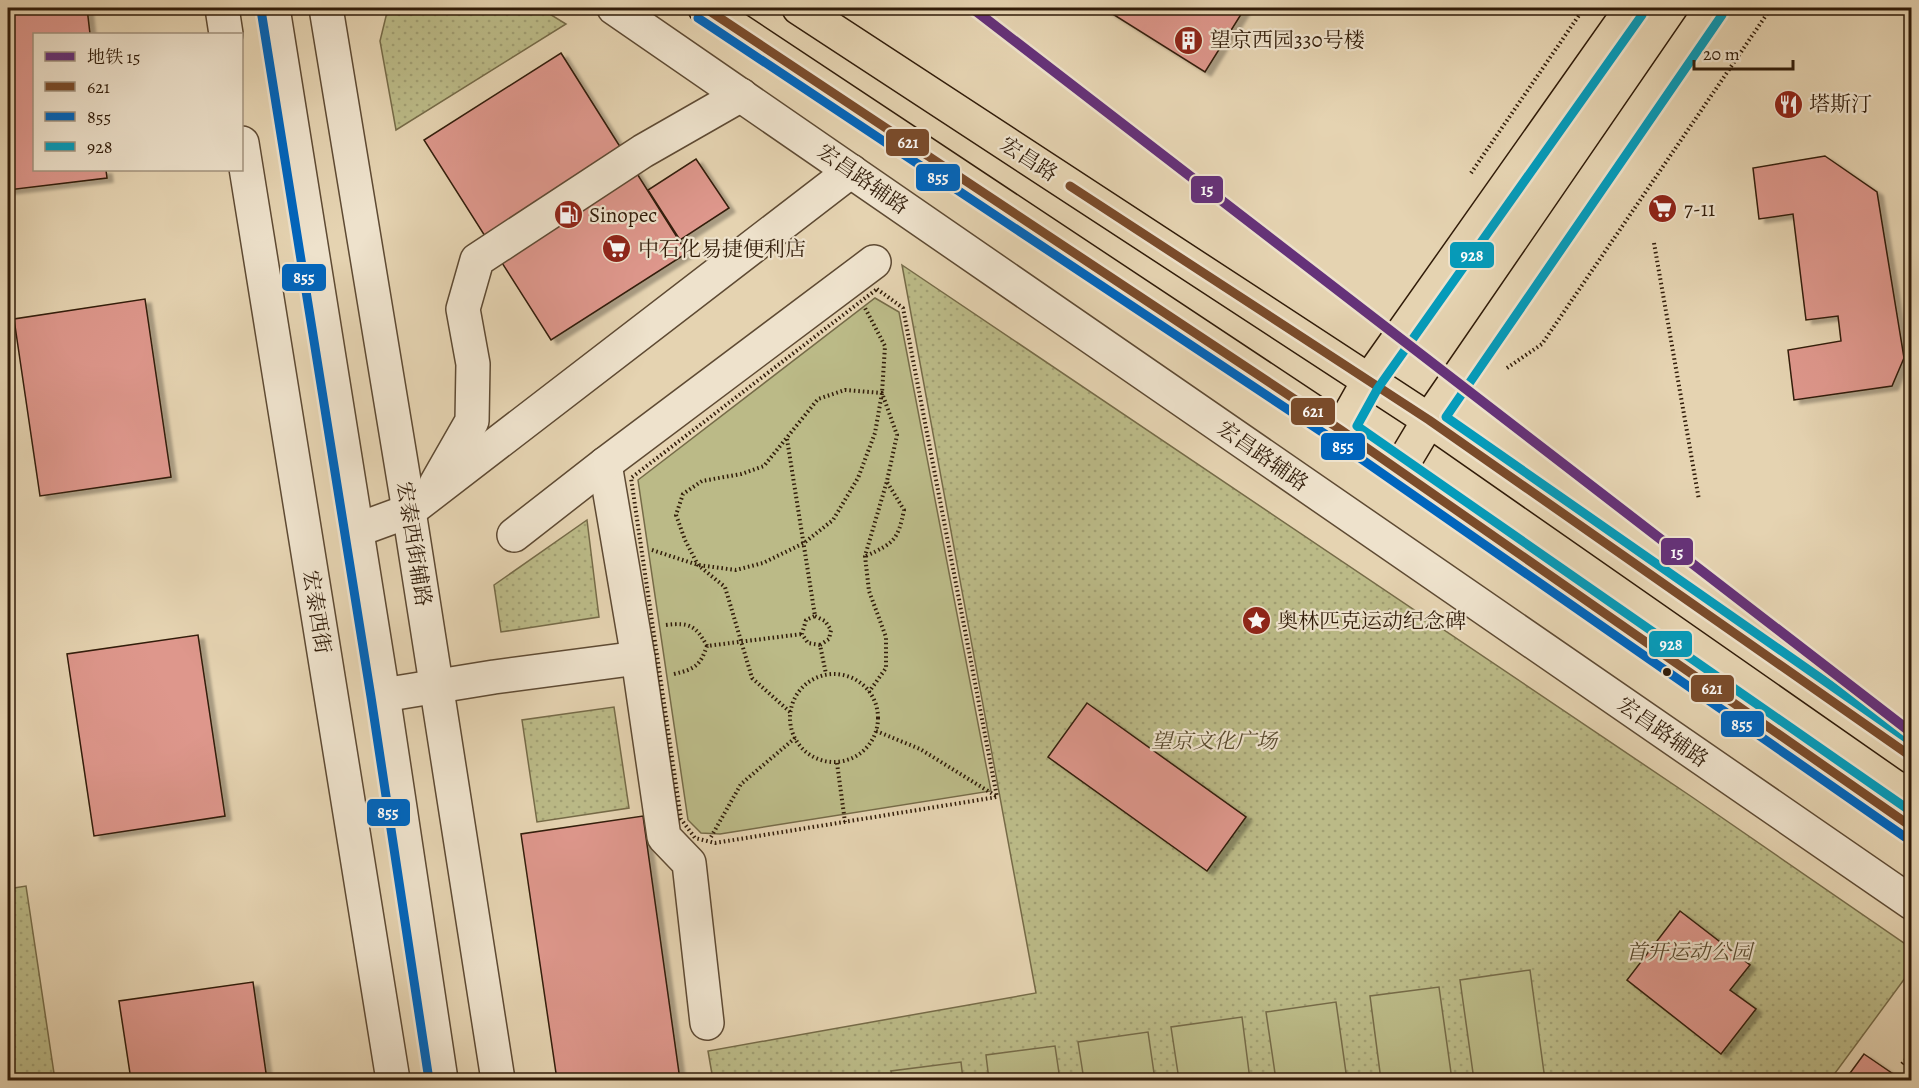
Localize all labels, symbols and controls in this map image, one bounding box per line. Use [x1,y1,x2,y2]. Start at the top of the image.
building icon: 望京西园330号楼 [1173,24,1205,56]
place label: 望京西园330号楼 [1210,26,1365,54]
legend [33,33,243,171]
scale bar [1694,33,1793,71]
text: 20 m [1703,42,1740,66]
text: 地铁 15 [87,45,140,69]
text: 621 [87,75,110,99]
restaurant icon: 塔斯汀 [1772,88,1804,120]
place label: 塔斯汀 [1809,90,1872,118]
text: 855 [87,105,111,129]
line badge: 621 [885,128,930,157]
street label: 宏昌路 [995,130,1063,188]
text: 621 [898,132,919,154]
text: 928 [87,135,112,159]
street label: 宏昌路辅路 [812,137,914,221]
line badge: 855 [915,163,961,192]
text: 855 [927,167,949,189]
line badge: 15 [1190,175,1224,204]
text: 15 [1201,179,1213,201]
supermarket icon: 7-11 [1647,193,1679,225]
place label: 7-11 [1684,195,1715,223]
fuel station icon: Sinopec [552,199,584,231]
place label: Sinopec [589,201,657,229]
supermarket icon: 中石化易捷便利店 [601,233,633,265]
place label: 中石化易捷便利店 [638,235,806,263]
line badge: 928 [1449,241,1495,269]
text: 928 [1461,245,1484,267]
line badge: 855 [281,263,327,292]
text: 855 [293,267,315,289]
line badge: 621 [1290,397,1336,426]
text: 621 [1303,401,1324,423]
street label: 宏昌路辅路 [1212,414,1314,498]
line badge: 855 [1320,432,1366,461]
text: 855 [1332,436,1354,458]
street label: 宏泰西街辅路 [390,480,438,608]
line badge: 15 [1660,537,1694,566]
text: 15 [1671,542,1683,564]
street label: 宏泰西街 [297,568,337,656]
place icon: 奥林匹克运动纪念碑 [1240,605,1272,637]
place label: 奥林匹克运动纪念碑 [1277,607,1466,635]
line badge: 928 [1648,630,1693,658]
text: 928 [1660,634,1683,656]
unlabelled marker [1661,666,1673,678]
line badge: 621 [1690,674,1735,703]
text: 621 [1702,678,1723,700]
street label: 宏昌路辅路 [1612,690,1714,774]
line badge: 855 [1720,710,1765,738]
text: 855 [1731,714,1753,736]
park label: 望京文化广场 [1151,727,1279,755]
line badge: 855 [366,798,411,827]
text: 855 [377,802,399,824]
park label: 首开运动公园 [1626,938,1755,966]

